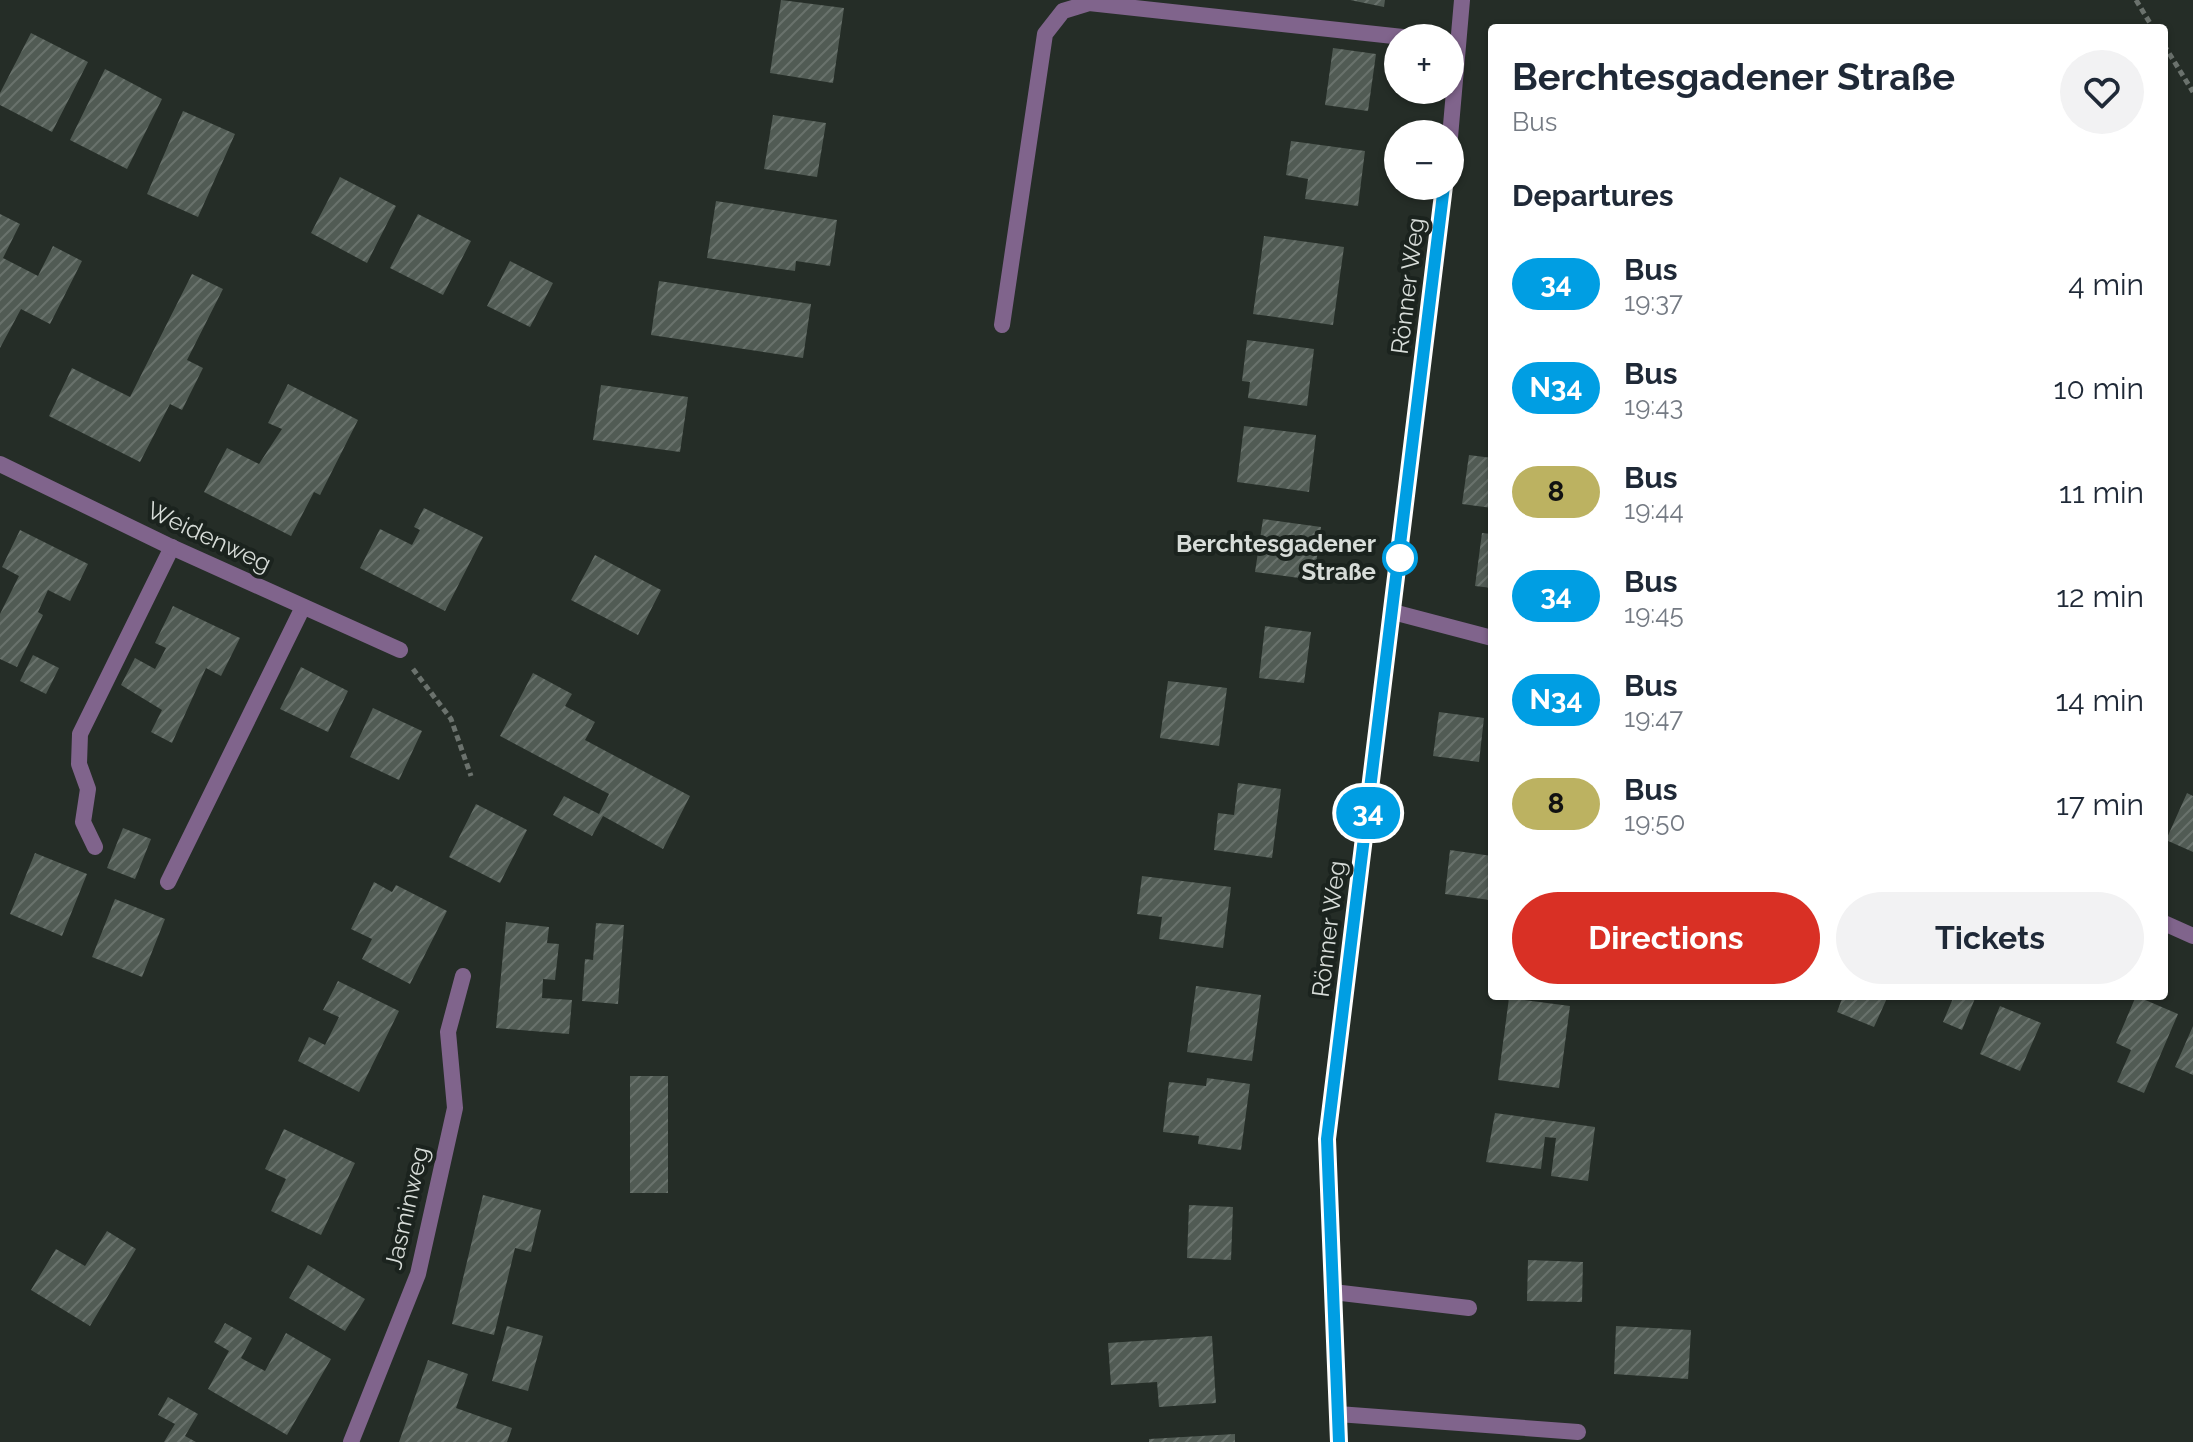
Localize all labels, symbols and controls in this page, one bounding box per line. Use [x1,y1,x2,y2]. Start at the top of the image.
map controls [1384,24,1464,200]
button: + [1384,24,1464,104]
button: heart [2060,50,2144,134]
text: Berchtesgadener Straße [1512,54,1955,99]
text: Bus [1512,107,1557,137]
button: − [1384,120,1464,200]
text: Departures [1512,178,1674,213]
street label: Rönner Weg [1385,216,1430,356]
text: Bus [1624,252,1678,287]
text: 34 [1540,267,1572,300]
text: 4 min [2068,267,2144,302]
text: 19:37 [1624,287,1683,317]
text: Bus [1624,356,1678,391]
text: N34 [1530,371,1582,404]
text: 10 min [2054,371,2144,406]
text: 19:43 [1624,391,1683,421]
text: Bus [1624,460,1678,495]
text: 8 [1548,475,1564,508]
text: 11 min [2059,475,2144,510]
street label: Weidenweg [143,495,276,578]
text: 19:44 [1624,495,1684,525]
place label: Berchtesgadener Straße [1176,529,1376,586]
marker: Berchtesgadener Straße [1383,541,1417,575]
text: Bus [1624,564,1678,599]
text: 34 [1540,579,1572,612]
text: 12 min [2056,579,2144,614]
text: 19:45 [1624,599,1684,629]
text: Bus [1624,668,1678,703]
text: N34 [1530,683,1582,716]
text: 14 min [2056,683,2144,718]
text: 19:47 [1624,703,1683,733]
text: Bus [1624,772,1678,807]
line badge: 34 [1332,787,1404,839]
text: 8 [1548,787,1564,820]
text: 17 min [2056,787,2144,822]
text: 34 [1352,796,1384,829]
text: 19:50 [1624,807,1685,837]
street label: Rönner Weg [1306,859,1351,999]
button: Directions [1512,892,1820,984]
button: Tickets [1836,892,2144,984]
street label: Jasminweg [378,1144,435,1272]

